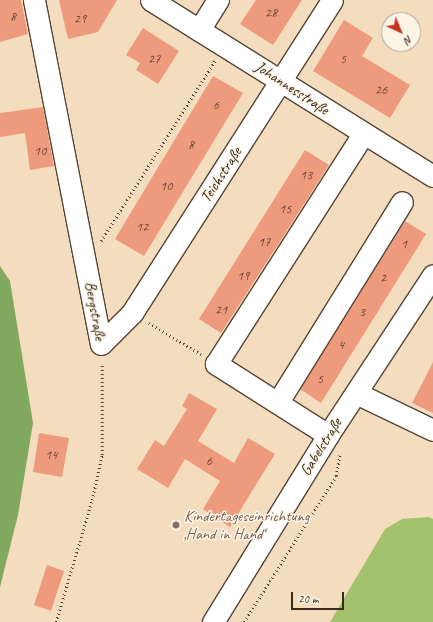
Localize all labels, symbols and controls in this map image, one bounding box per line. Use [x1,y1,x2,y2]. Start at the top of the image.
house number: 28 [265,5,277,21]
house number: 8 [10,9,16,25]
house number: 29 [74,11,86,27]
north arrow [381,12,421,52]
text: N [401,33,416,47]
house number: 27 [148,51,160,67]
house number: 5 [340,51,346,67]
street label: Johannesstraße [251,57,333,119]
house number: 26 [375,82,387,98]
house number: 6 [213,97,219,113]
house number: 8 [188,137,194,153]
house number: 10 [34,143,46,159]
street label: Teichstraße [196,144,246,206]
house number: 13 [300,167,312,183]
house number: 10 [160,178,172,194]
house number: 15 [279,201,291,217]
house number: 12 [136,219,148,235]
house number: 17 [258,234,270,250]
house number: 1 [401,236,407,252]
house number: 19 [237,268,249,284]
house number: 2 [380,270,386,286]
street label: Bergstraße [80,280,110,342]
house number: 21 [215,302,227,318]
house number: 3 [359,304,365,320]
house number: 4 [338,337,344,353]
house number: 5 [317,371,323,387]
street label: Gabelstraße [296,415,346,479]
house number: 14 [45,447,57,463]
house number: 6 [206,453,212,469]
place label: Kindertageseinrichtung ‚Hand in Hand‘ [184,506,309,544]
marker: Kindertageseinrichtung ‚Hand in Hand‘ [171,520,181,530]
scale bar [293,584,346,610]
text: 20 m [298,591,318,607]

